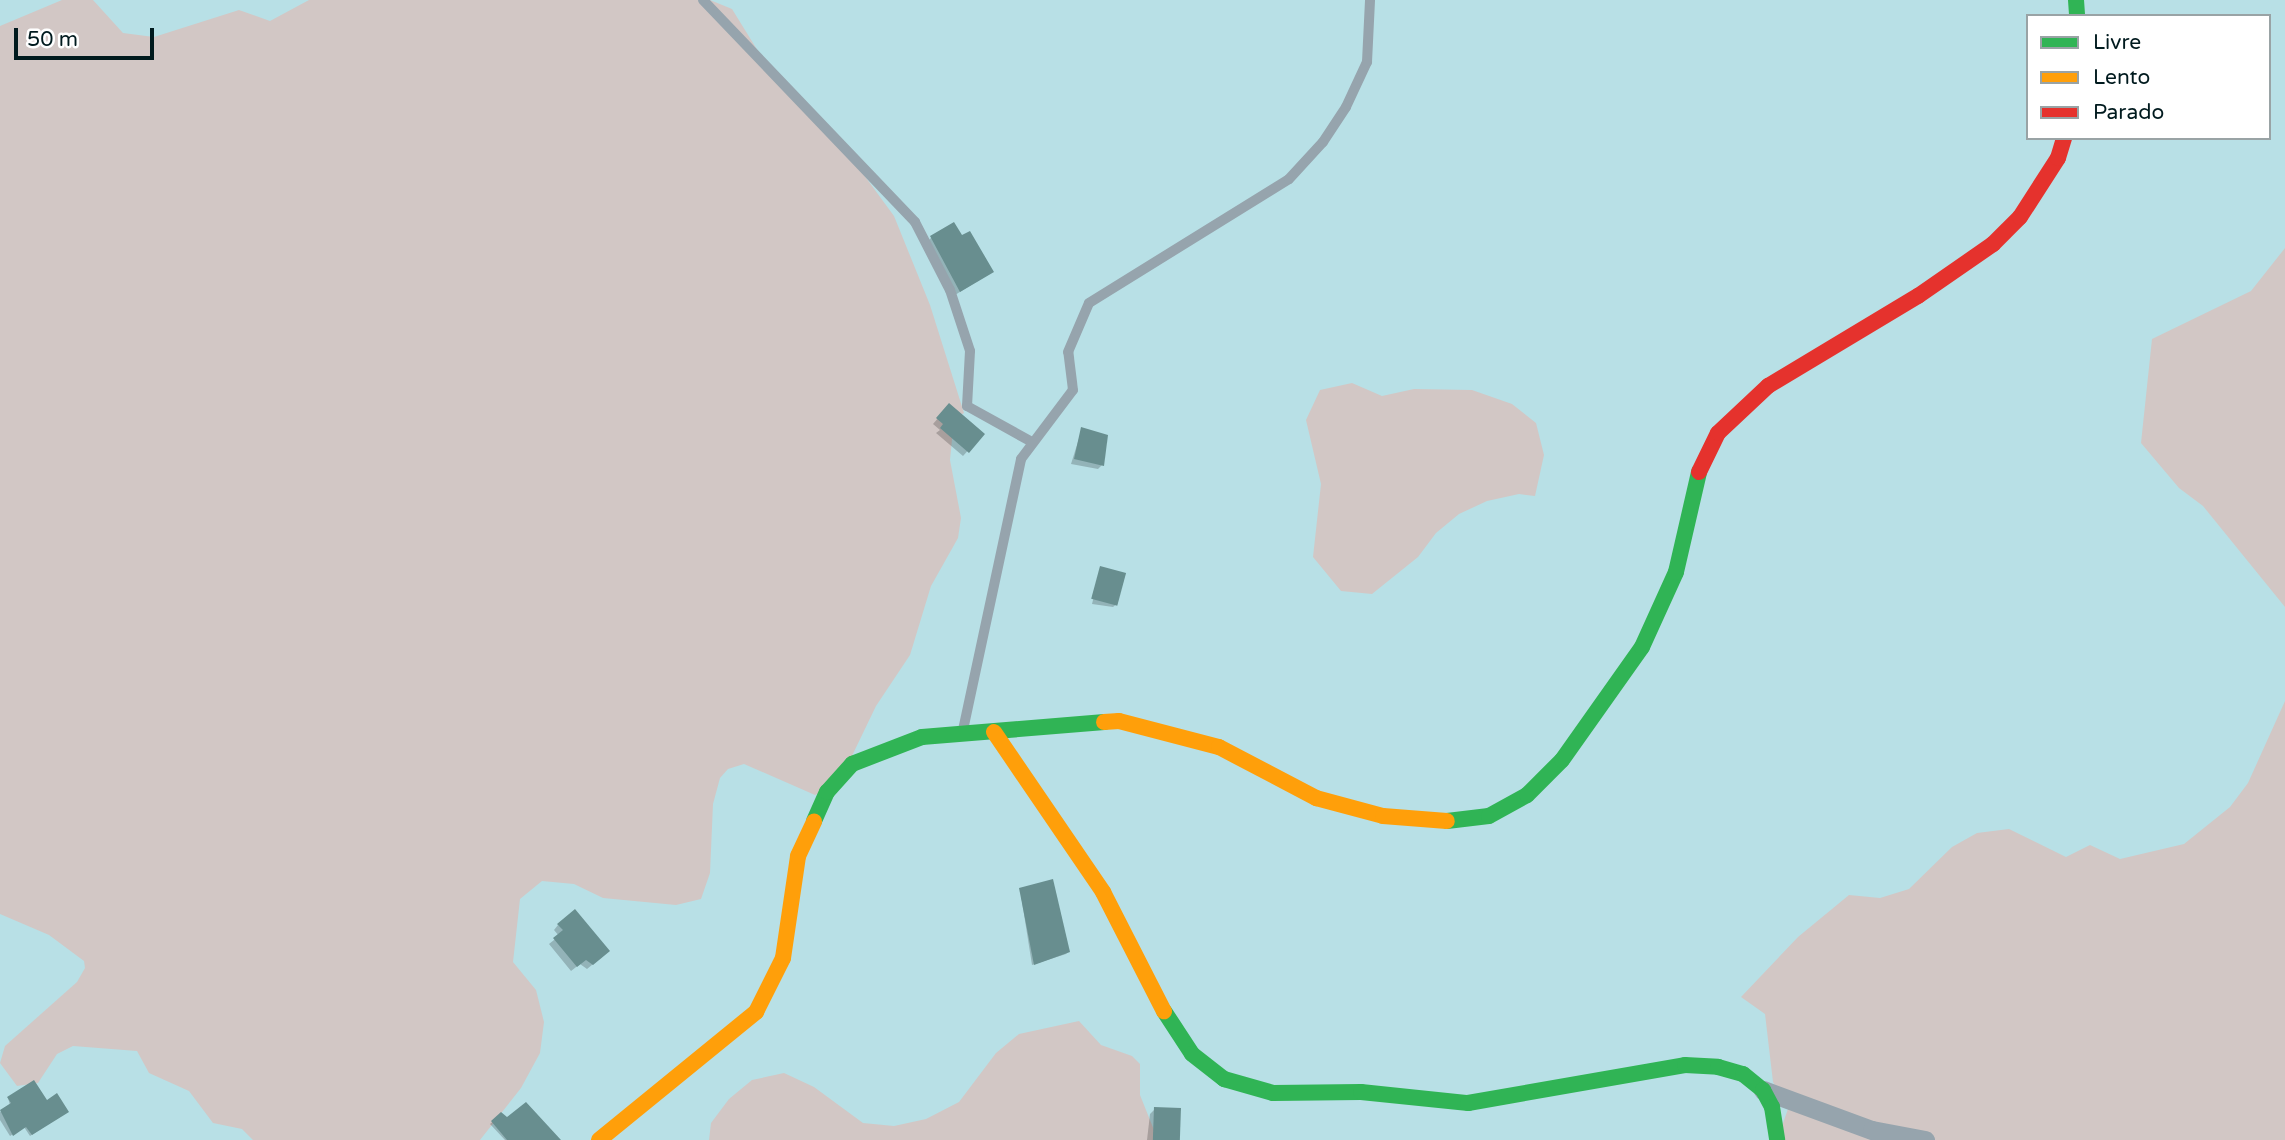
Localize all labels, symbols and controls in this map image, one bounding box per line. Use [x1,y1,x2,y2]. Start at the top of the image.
scale bar [18,14,158,58]
legend [2026,14,2271,140]
text: 50 m [27,27,78,52]
text: Livre [2093,30,2141,55]
text: Lento [2093,65,2150,90]
text: Parado [2093,100,2164,125]

